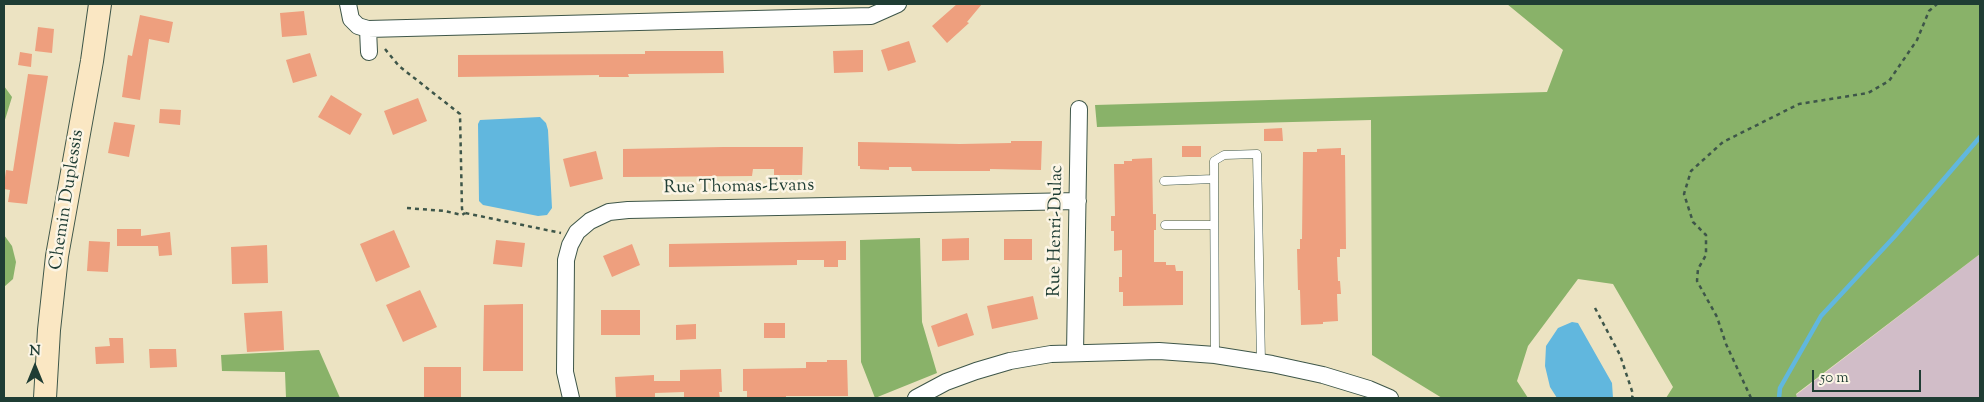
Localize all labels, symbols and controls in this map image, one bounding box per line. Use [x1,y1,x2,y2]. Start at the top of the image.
street label: Chemin Duplessis [46,128,90,272]
street label: Rue Henri-Dulac [1045,165,1069,297]
street label: Rue Thomas-Evans [664,176,814,200]
north arrow [10,342,60,392]
text: N [29,342,41,362]
scale bar [1814,360,1923,392]
text: 50 m [1820,368,1849,389]

